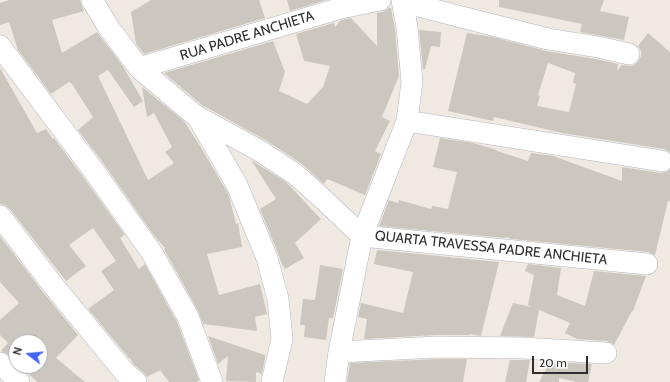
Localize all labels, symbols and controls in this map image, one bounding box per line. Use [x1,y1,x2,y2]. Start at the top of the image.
street label: RUA PADRE ANCHIETA [178,8,316,64]
street label: QUARTA TRAVESSA PADRE ANCHIETA [374,227,608,269]
north arrow [8,334,48,374]
text: N [10,345,25,357]
scale bar [534,348,590,374]
text: 20 m [539,355,567,370]

